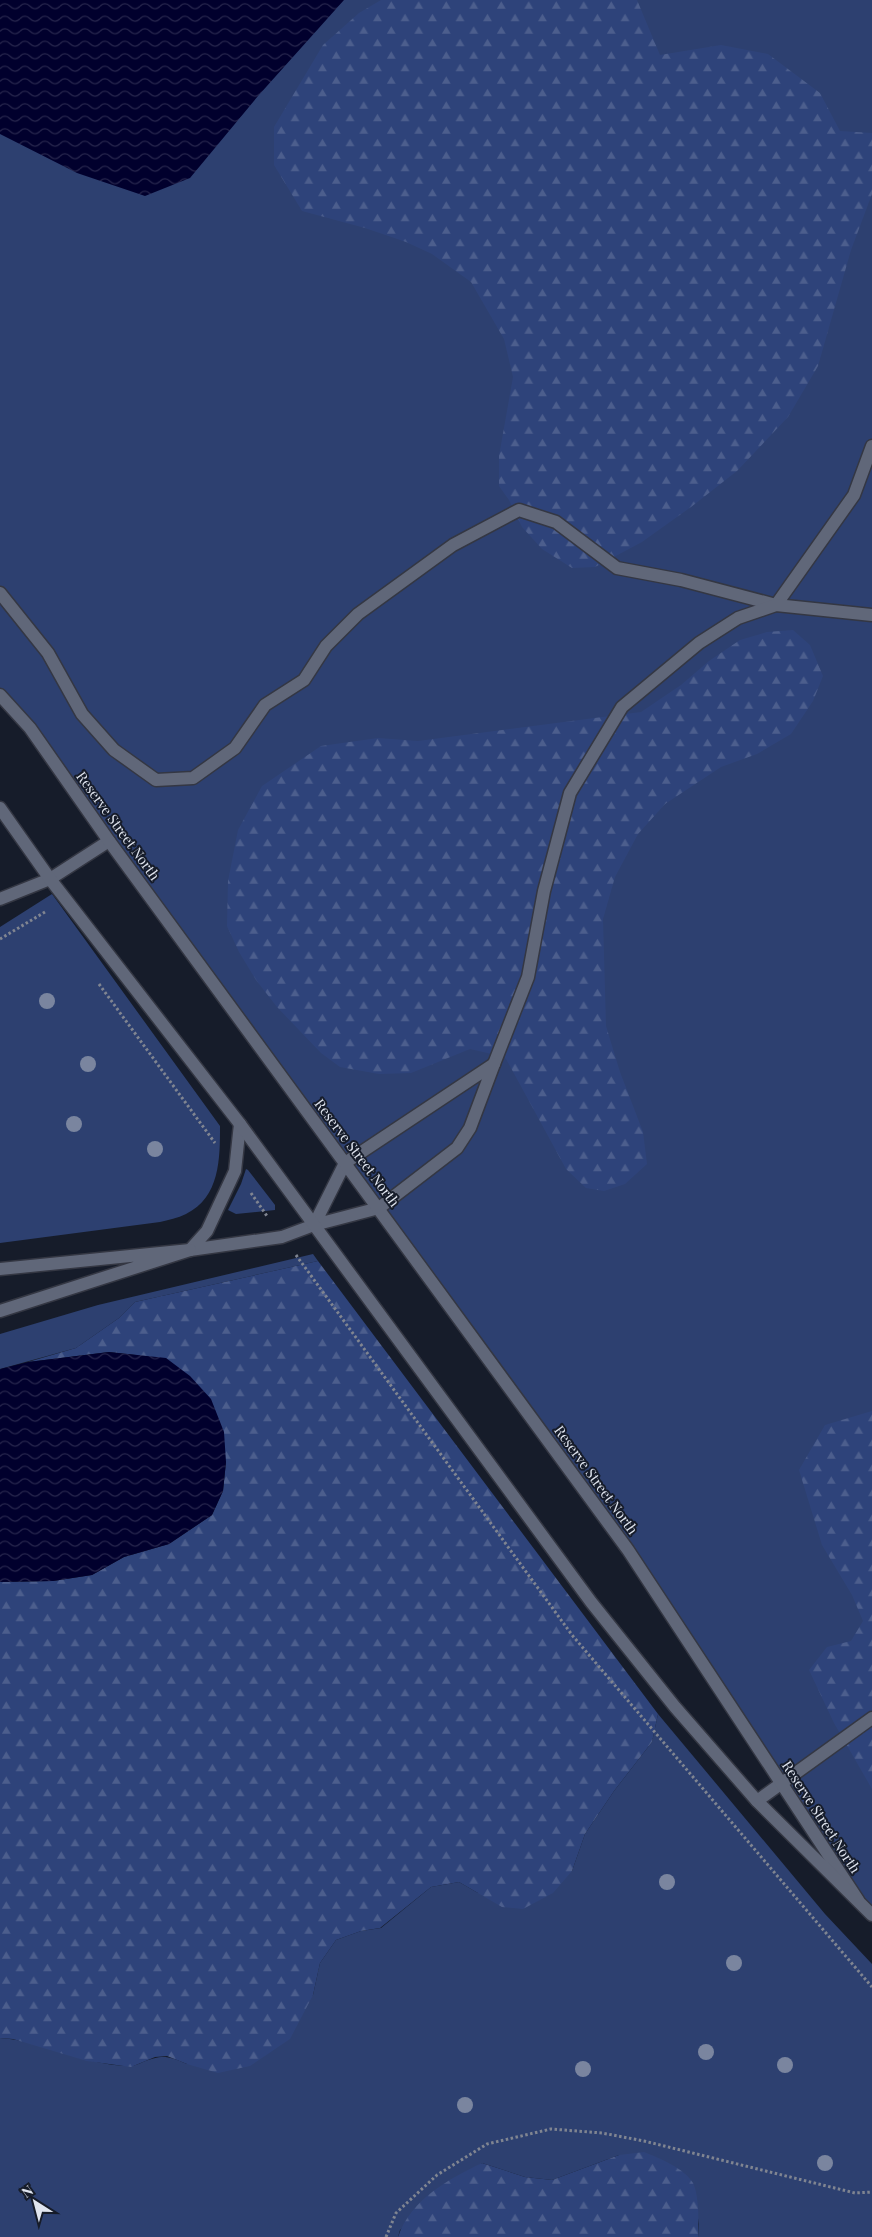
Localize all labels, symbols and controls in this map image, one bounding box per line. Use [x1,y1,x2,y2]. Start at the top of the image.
street label: Reserve Street North [72,767,165,885]
street label: Reserve Street North [311,1095,405,1211]
street label: Reserve Street North [550,1421,643,1539]
street label: Reserve Street North [778,1757,865,1877]
north arrow [10,2177,60,2227]
text: N [17,2180,37,2202]

